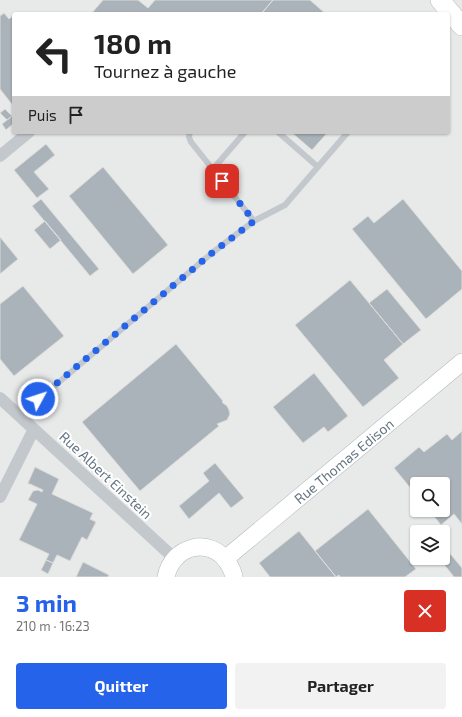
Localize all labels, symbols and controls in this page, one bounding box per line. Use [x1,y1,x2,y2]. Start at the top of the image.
text: 180 m [94,26,172,60]
icon: left [28,28,80,80]
text: Tournez à gauche [94,60,236,82]
icon: arrive [65,104,87,126]
text: Puis [28,106,57,124]
pin [205,164,239,198]
icon: arrive [211,170,233,192]
position arrow [17,378,59,420]
street label: Rue Thomas Edison [290,414,397,507]
street label: Rue Albert Einstein [56,428,156,522]
map controls [410,477,450,565]
button: search [410,477,450,517]
button: layers [410,525,450,565]
text: 3 min [16,588,77,617]
button: close [404,590,446,632]
text: 210 m · 16:23 [16,618,90,634]
button: Quitter [16,663,227,709]
button: Partager [235,663,446,709]

